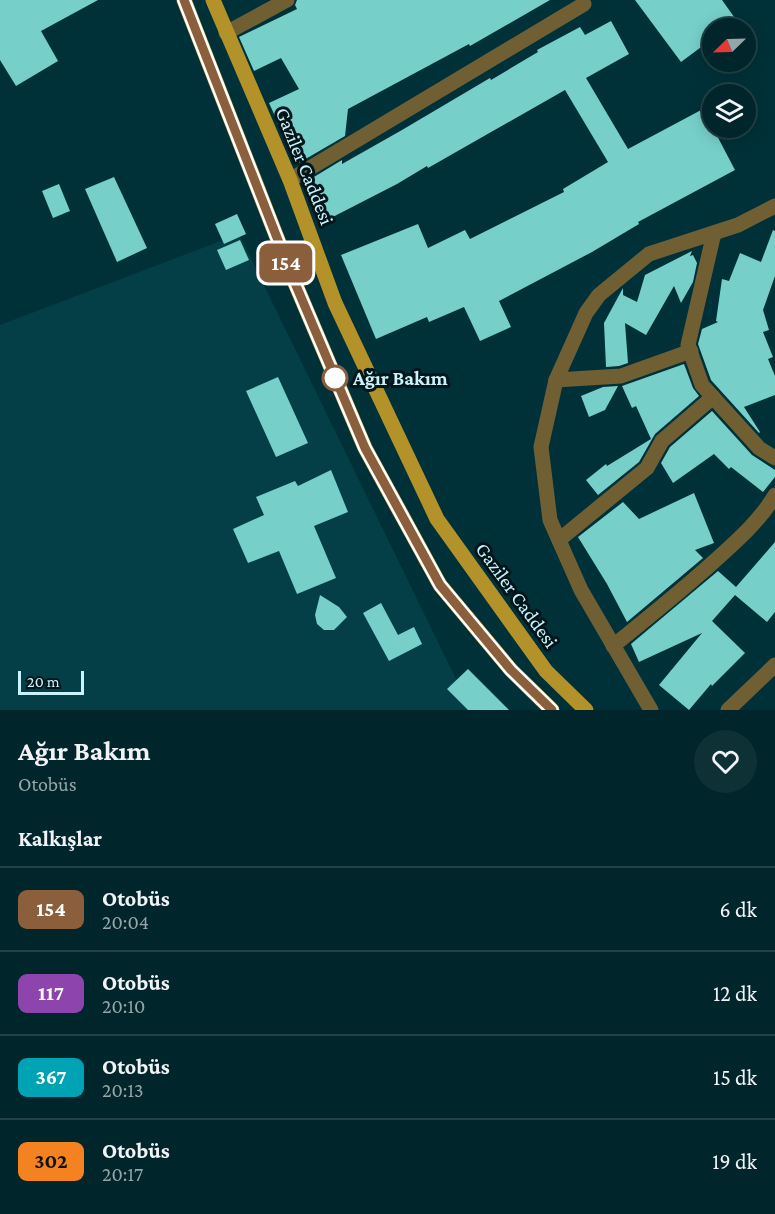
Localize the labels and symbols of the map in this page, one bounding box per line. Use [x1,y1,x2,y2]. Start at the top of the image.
north arrow [702,18,756,72]
street label: Gaziler Caddesi [271,104,339,228]
line badge: 154 [252,244,320,282]
marker: Ağır Bakım [322,365,348,391]
place label: Ağır Bakım [352,367,448,389]
street label: Gaziler Caddesi [472,538,562,652]
scale bar [18,668,84,696]

